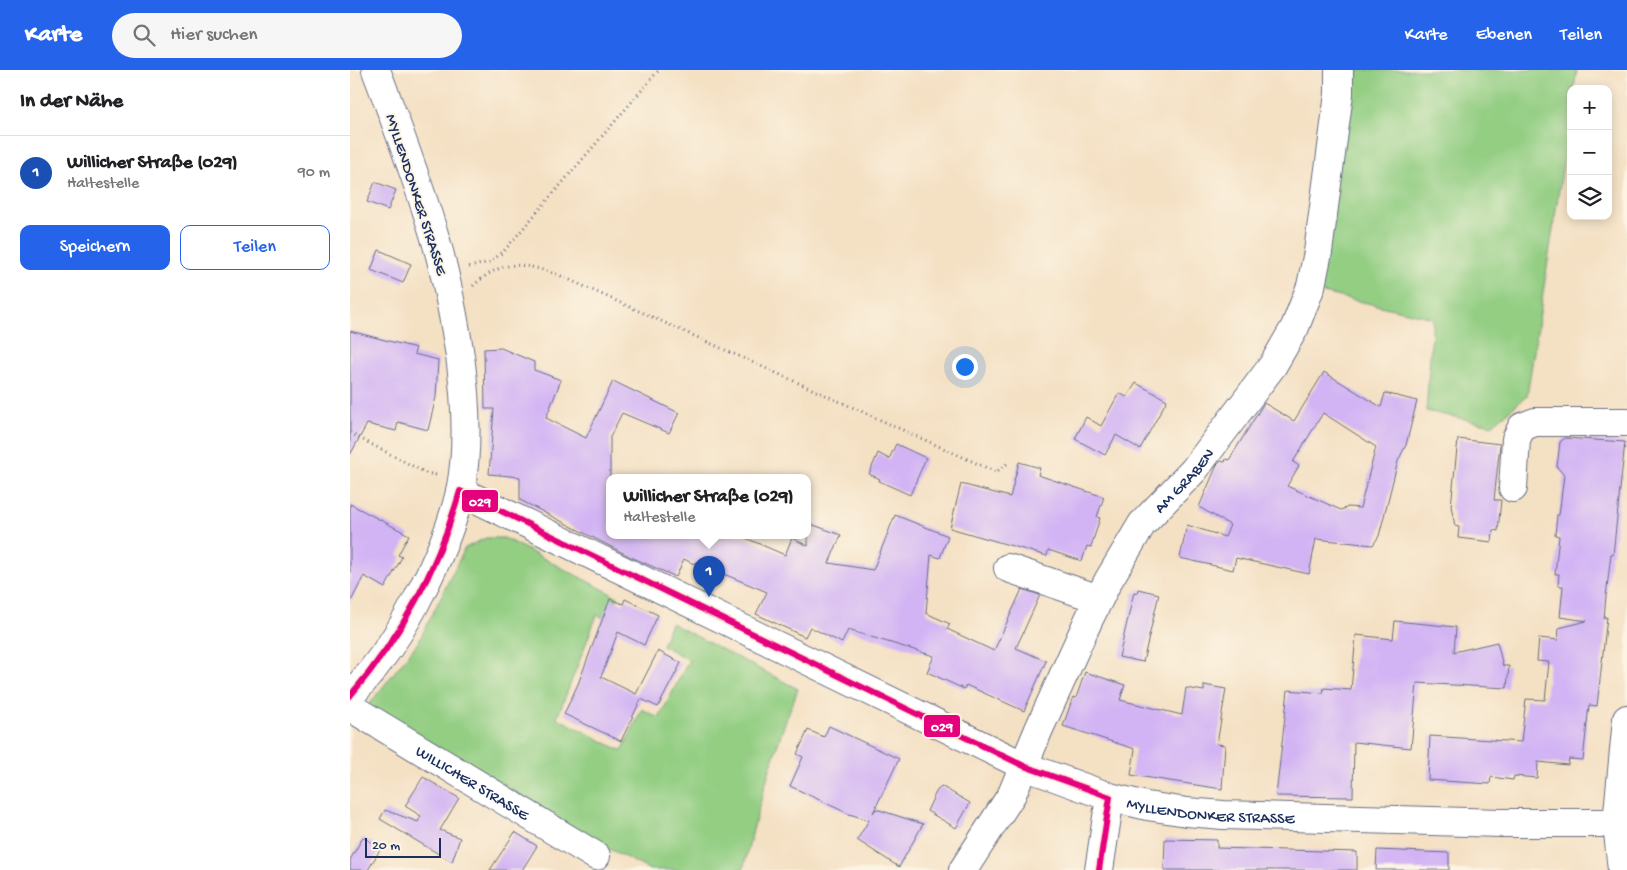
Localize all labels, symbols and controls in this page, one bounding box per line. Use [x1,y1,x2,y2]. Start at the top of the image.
search box [112,13,462,58]
text: Karte [25,21,82,50]
icon: search [130,21,158,49]
text: Hier suchen [170,24,258,47]
text: Karte [1405,25,1448,46]
text: Ebenen [1476,25,1532,46]
text: Teilen [1560,25,1602,46]
map controls [1567,85,1612,220]
button: + [1567,85,1612,130]
text: In der Nähe [20,90,123,115]
street label: MYLLENDONKER STRASSE [380,112,450,279]
button: − [1567,130,1612,175]
text: Willicher Straße (029) [67,152,238,175]
text: 1 [33,164,39,183]
text: 90 m [298,164,330,183]
text: Haltestelle [67,175,139,194]
button: layers [1567,175,1612,220]
button: Speichern [20,225,170,270]
button: Teilen [180,225,330,270]
your location [952,354,978,380]
street label: AM GRABEN [1152,446,1220,519]
popup [606,474,811,539]
text: Willicher Straße (029) [623,486,794,509]
line badge: 029 [461,489,499,513]
text: 029 [469,495,491,512]
text: Haltestelle [623,509,696,528]
pin: 1 [693,556,725,597]
line badge: 029 [923,714,961,738]
text: 029 [931,720,953,737]
street label: WILLICHER STRASSE [411,743,532,827]
street label: MYLLENDONKER STRASSE [1124,795,1296,830]
scale bar [365,835,441,858]
text: 20 m [372,838,400,855]

